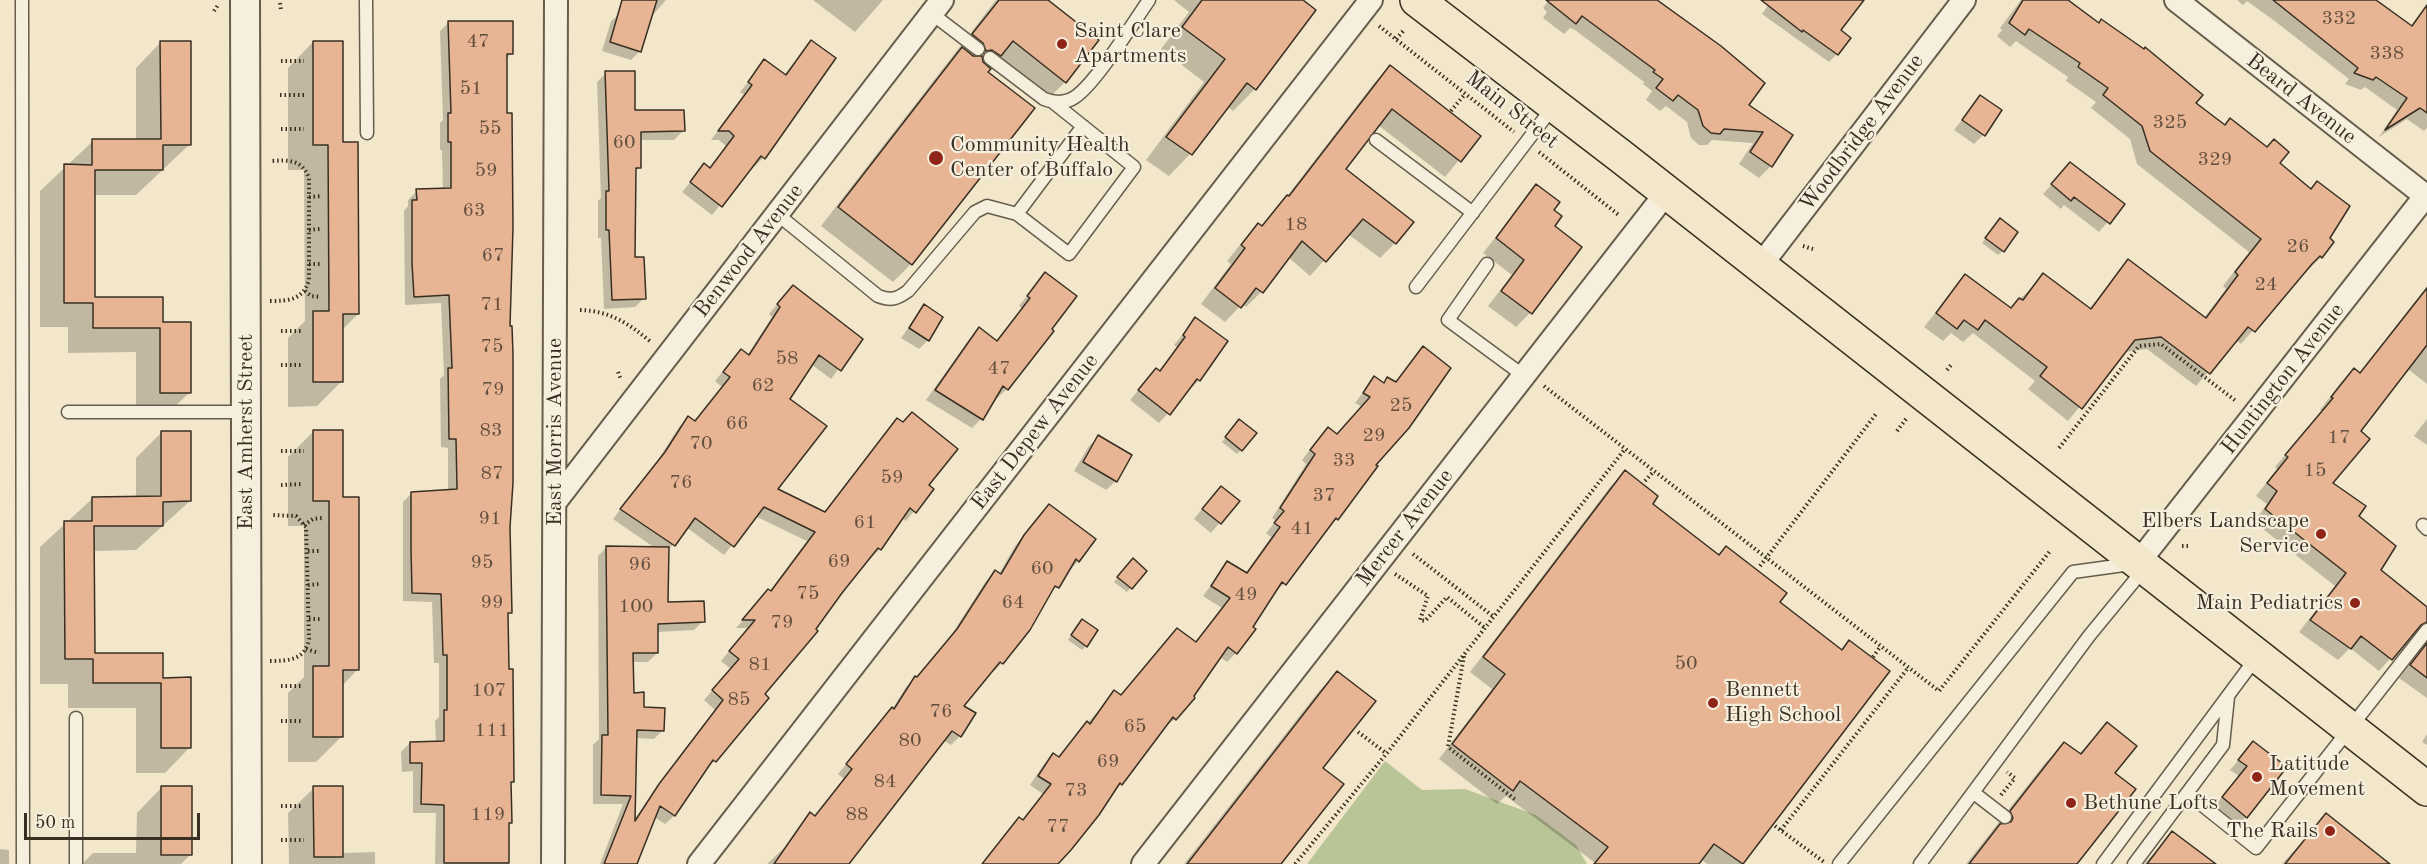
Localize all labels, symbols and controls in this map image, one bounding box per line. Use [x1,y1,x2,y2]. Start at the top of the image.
house number: 332 [2322,7,2356,31]
place label: Saint Clare Apartments [1074,18,1187,70]
house number: 47 [466,30,490,54]
marker: Saint Clare Apartments [1055,37,1069,51]
house number: 338 [2370,42,2404,66]
street label: Beard Avenue [2241,48,2361,150]
street label: Woodbridge Avenue [1794,49,1930,217]
street label: Main Street [1460,65,1564,155]
house number: 51 [459,77,483,101]
house number: 325 [2153,111,2187,135]
house number: 55 [478,117,502,141]
house number: 60 [612,131,636,155]
place label: Community Health Center of Buffalo [950,132,1130,184]
house number: 329 [2198,148,2232,172]
marker: Community Health Center of Buffalo [927,149,945,167]
house number: 59 [474,159,498,183]
street label: Benwood Avenue [689,179,809,323]
house number: 63 [462,199,486,223]
house number: 18 [1284,213,1308,237]
house number: 26 [2286,235,2310,259]
house number: 67 [481,244,505,268]
house number: 24 [2254,273,2278,297]
house number: 71 [480,293,504,317]
street label: Huntington Avenue [2216,298,2350,460]
street label: East Amherst Street [233,334,259,530]
house number: 75 [480,335,504,359]
street label: East Morris Avenue [542,338,568,526]
house number: 58 [775,347,799,371]
street label: East Depew Avenue [966,348,1104,516]
house number: 47 [987,357,1011,381]
house number: 62 [751,374,775,398]
house number: 79 [481,378,505,402]
house number: 25 [1389,394,1413,418]
house number: 66 [725,412,749,436]
house number: 83 [479,419,503,443]
house number: 29 [1362,424,1386,448]
house number: 17 [2327,426,2351,450]
house number: 70 [689,432,713,456]
house number: 33 [1332,449,1356,473]
house number: 15 [2303,459,2327,483]
house number: 87 [480,462,504,486]
street label: Mercer Avenue [1351,464,1459,592]
house number: 59 [880,466,904,490]
house number: 76 [669,471,693,495]
house number: 37 [1312,484,1336,508]
house number: 91 [478,507,502,531]
place label: Elbers Landscape Service [2141,508,2309,560]
house number: 61 [853,511,877,535]
house number: 41 [1290,517,1314,541]
marker: Elbers Landscape Service [2314,527,2328,541]
house number: 69 [827,550,851,574]
house number: 95 [470,551,494,575]
house number: 96 [628,553,652,577]
house number: 60 [1030,557,1054,581]
house number: 75 [796,582,820,606]
house number: 49 [1234,583,1258,607]
place label: Main Pediatrics [2196,590,2343,616]
house number: 99 [480,591,504,615]
house number: 64 [1001,591,1025,615]
house number: 100 [619,595,653,619]
marker: Main Pediatrics [2348,596,2362,610]
house number: 79 [770,611,794,635]
house number: 50 [1674,652,1698,676]
house number: 81 [748,653,772,677]
place label: Bennett High School [1725,677,1841,728]
house number: 107 [472,679,506,703]
house number: 85 [727,688,751,712]
marker: Bennett High School [1706,696,1720,710]
house number: 76 [929,700,953,724]
house number: 65 [1123,715,1147,739]
house number: 111 [475,719,509,743]
house number: 80 [898,729,922,753]
house number: 69 [1096,750,1120,774]
place label: Latitude Movement [2269,751,2365,802]
house number: 84 [873,770,897,794]
marker: Latitude Movement [2250,770,2264,784]
house number: 73 [1064,779,1088,803]
place label: Bethune Lofts [2083,790,2218,816]
marker: Bethune Lofts [2064,796,2078,810]
scale bar [27,801,202,839]
house number: 119 [471,803,505,827]
house number: 88 [845,803,869,827]
text: 50 m [35,814,75,832]
house number: 77 [1046,815,1070,839]
place label: The Rails [2226,818,2318,844]
marker: The Rails [2323,824,2337,838]

